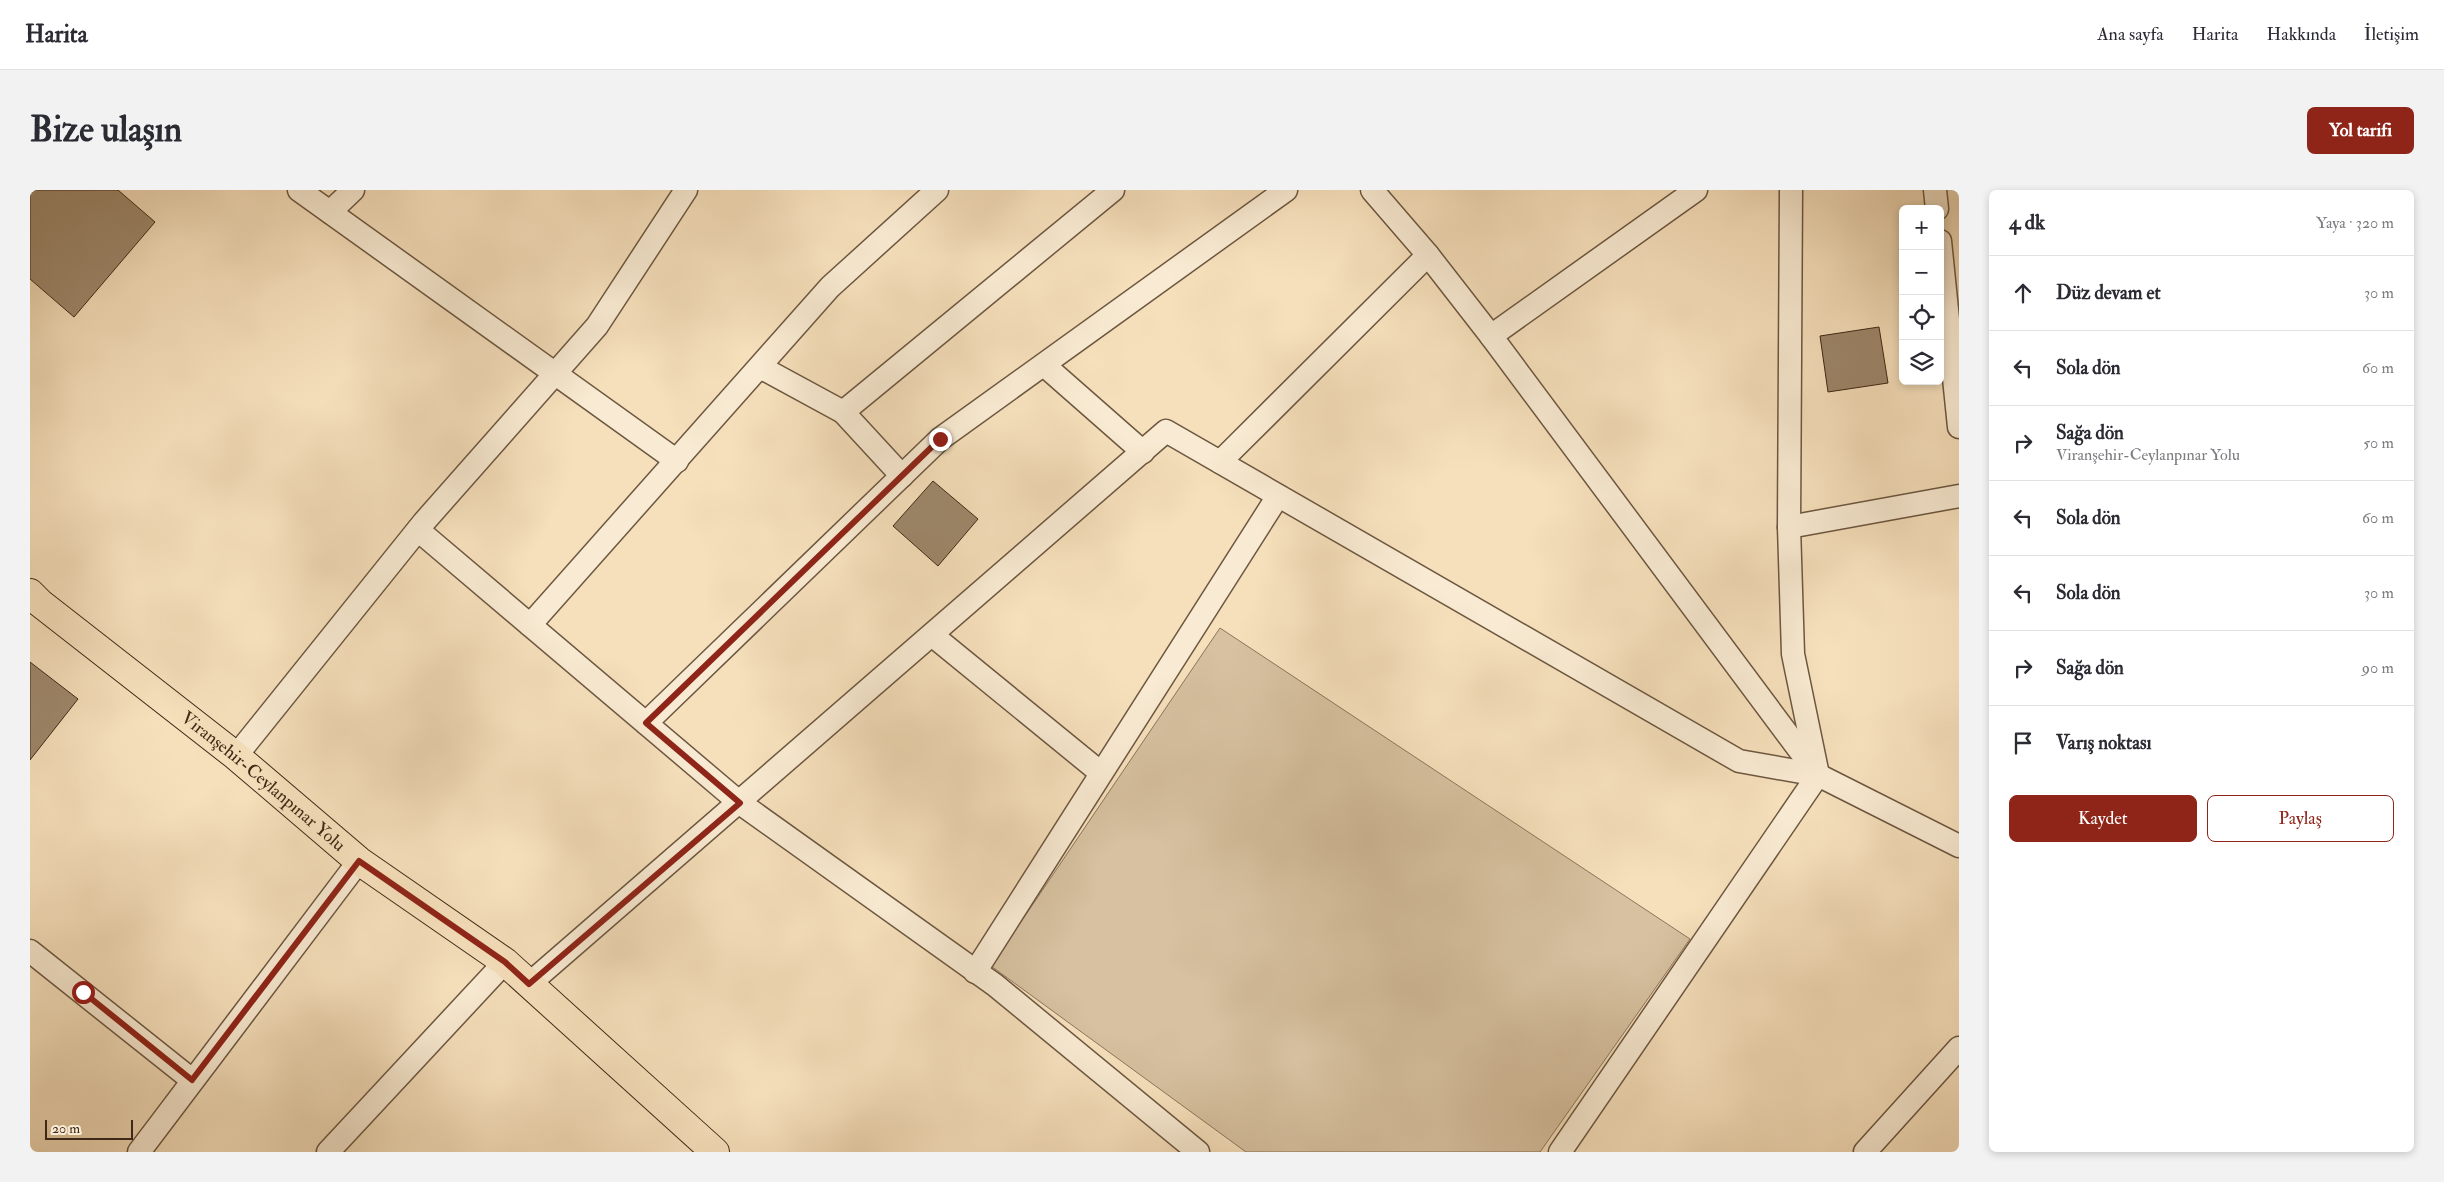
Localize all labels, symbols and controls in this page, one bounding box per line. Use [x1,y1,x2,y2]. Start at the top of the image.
text: Harita [25,19,88,50]
text: Ana sayfa [2097,23,2164,46]
text: Harita [2192,23,2239,46]
text: Hakkında [2267,23,2336,46]
text: İletişim [2364,23,2419,46]
button: Yol tarifi [2307,107,2414,154]
text: Bize ulaşın [30,108,182,152]
map controls [1899,205,1944,385]
button: + [1899,205,1944,250]
text: 4 dk [2009,209,2045,236]
text: Yaya · 320 m [2316,213,2394,233]
button: − [1899,250,1944,295]
icon: ahead [2009,279,2037,307]
text: Düz devam et [2056,281,2161,305]
text: 30 m [2364,283,2394,303]
button: locate [1899,295,1944,340]
button: layers [1899,340,1944,385]
icon: left [2009,354,2037,382]
text: Sola dön [2056,356,2121,380]
text: 60 m [2362,358,2394,378]
text: Sağa dön [2056,421,2124,445]
route end [929,428,952,451]
icon: right [2009,429,2037,457]
text: 50 m [2363,433,2394,453]
text: Viranşehir-Ceylanpınar Yolu [2056,445,2240,465]
icon: left [2009,504,2037,532]
text: Sola dön [2056,506,2121,530]
text: 60 m [2362,508,2394,528]
icon: left [2009,579,2037,607]
text: Sola dön [2056,581,2121,605]
text: 30 m [2364,583,2394,603]
icon: right [2009,654,2037,682]
text: Sağa dön [2056,656,2124,680]
text: 90 m [2362,658,2394,678]
street label: Viranşehir-Ceylanpınar Yolu [176,706,350,857]
icon: arrive [2009,729,2037,757]
text: Varış noktası [2056,731,2152,755]
button: Kaydet [2009,795,2197,842]
button: Paylaş [2207,795,2394,842]
route start [72,981,95,1004]
scale bar [45,1117,132,1140]
text: 20 m [52,1120,80,1137]

